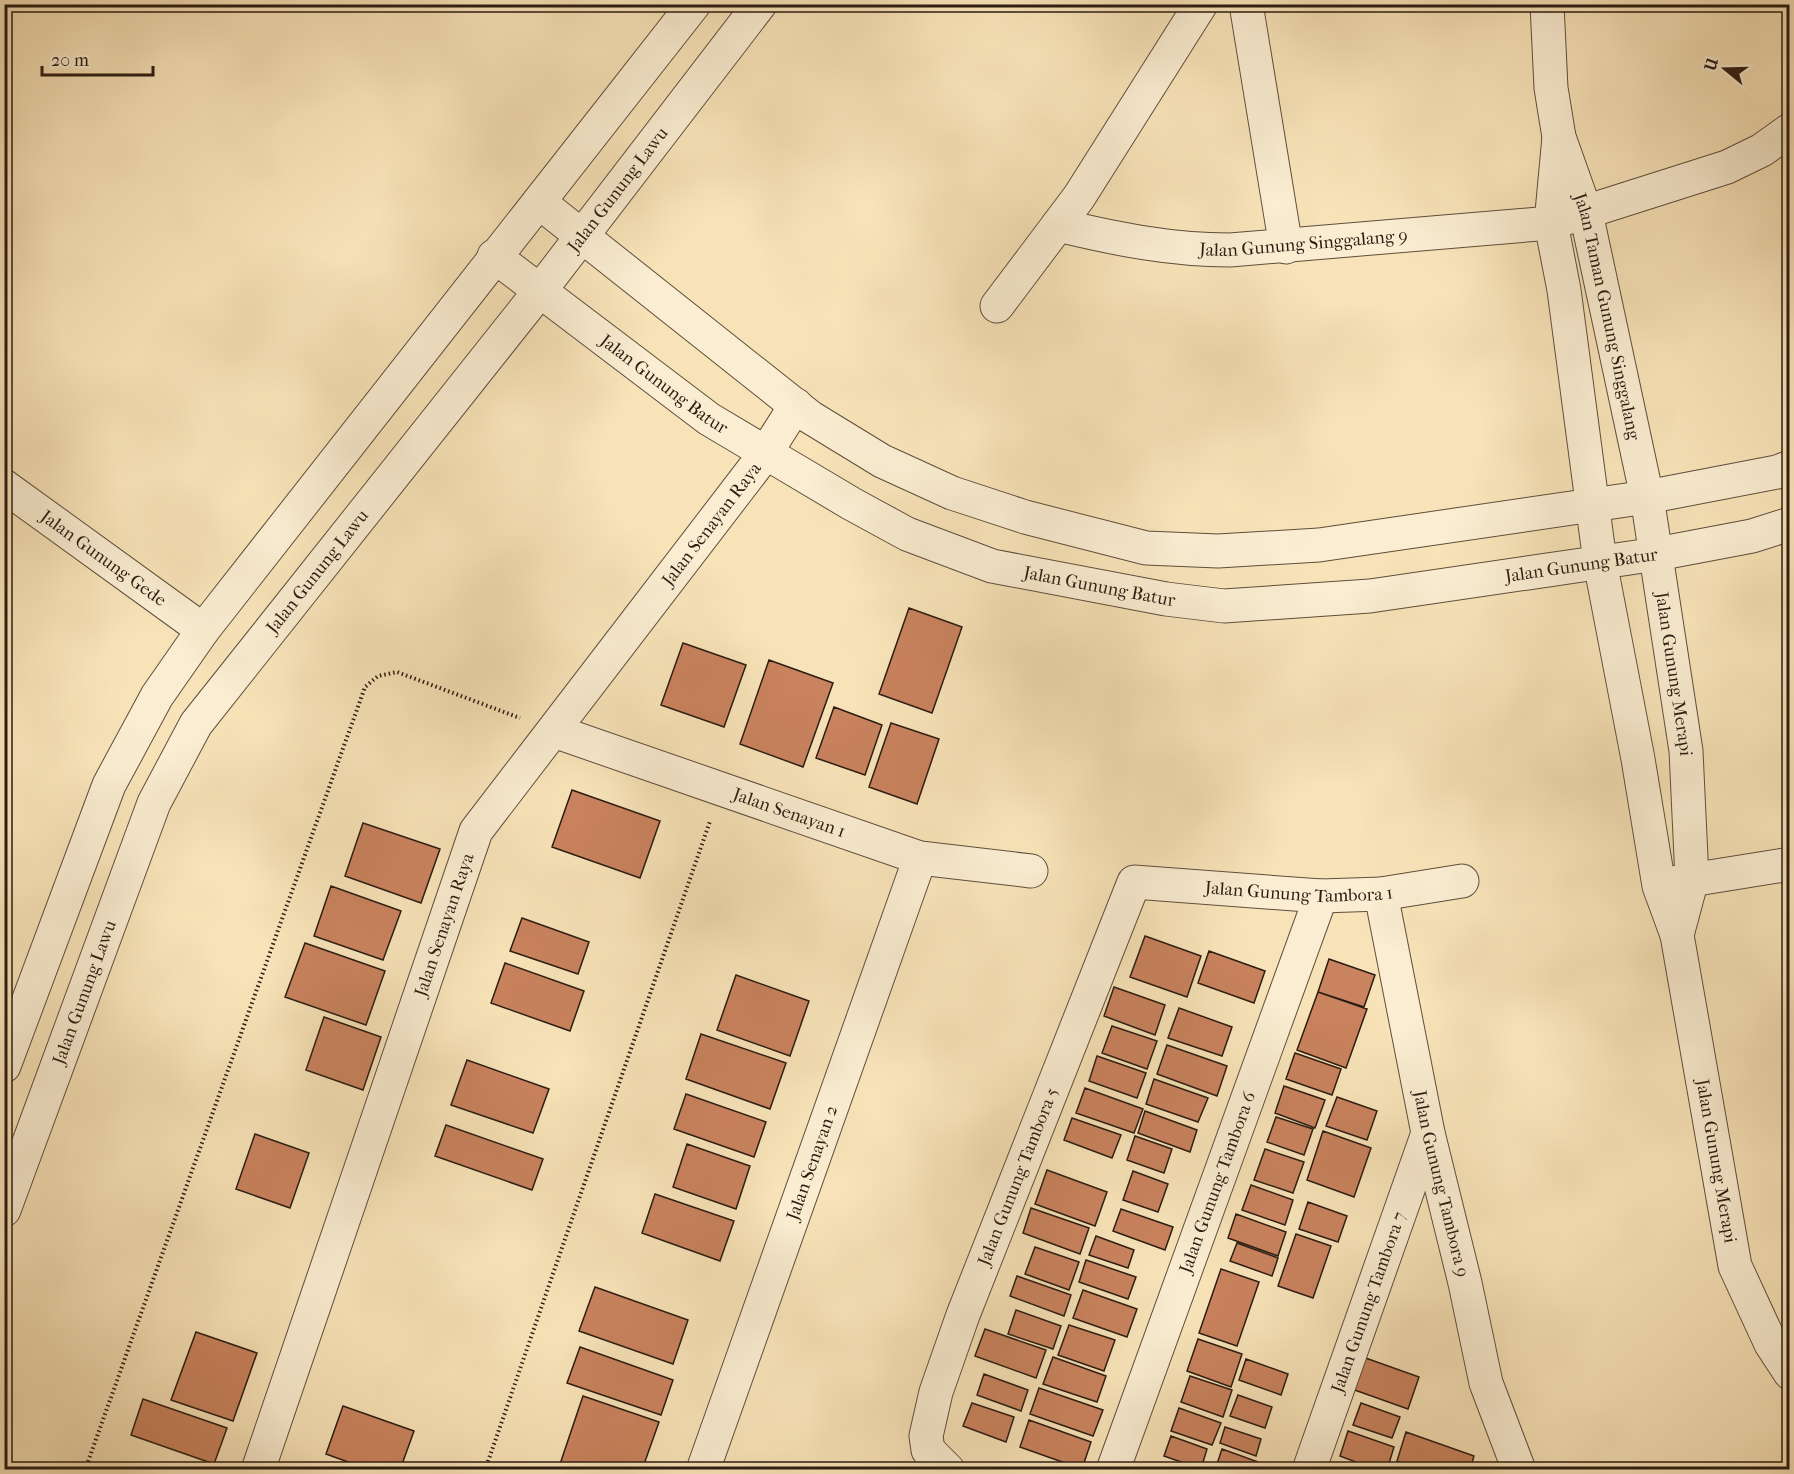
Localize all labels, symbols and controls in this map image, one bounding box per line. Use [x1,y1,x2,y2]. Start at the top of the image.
scale bar [42,39,153,77]
north arrow [1695,39,1755,99]
text: 20 m [51,50,89,71]
text: U [1700,55,1722,74]
street label: Jalan Gunung Lawu [562,123,672,258]
street label: Jalan Taman Gunung Singgalang [1569,188,1645,442]
street label: Jalan Gunung Singgalang 9 [1197,225,1409,261]
street label: Jalan Gunung Batur [594,329,732,439]
street label: Jalan Senayan Raya [656,457,766,592]
street label: Jalan Gunung Gede [35,504,171,611]
street label: Jalan Gunung Lawu [260,505,373,639]
street label: Jalan Gunung Batur [1502,543,1659,587]
street label: Jalan Gunung Batur [1020,561,1177,611]
street label: Jalan Gunung Merapi [1651,589,1697,757]
street label: Jalan Senayan 1 [728,783,848,842]
street label: Jalan Senayan Raya [409,850,478,1001]
street label: Jalan Gunung Tambora 1 [1202,877,1394,907]
street label: Jalan Gunung Lawu [47,917,120,1069]
street label: Jalan Gunung Merapi [1692,1076,1741,1245]
street label: Jalan Gunung Tambora 5 [972,1084,1062,1270]
street label: Jalan Gunung Tambora 9 [1409,1087,1474,1279]
street label: Jalan Gunung Tambora 6 [1174,1088,1260,1278]
street label: Jalan Senayan 2 [781,1103,842,1225]
street label: Jalan Gunung Tambora 7 [1326,1209,1410,1397]

